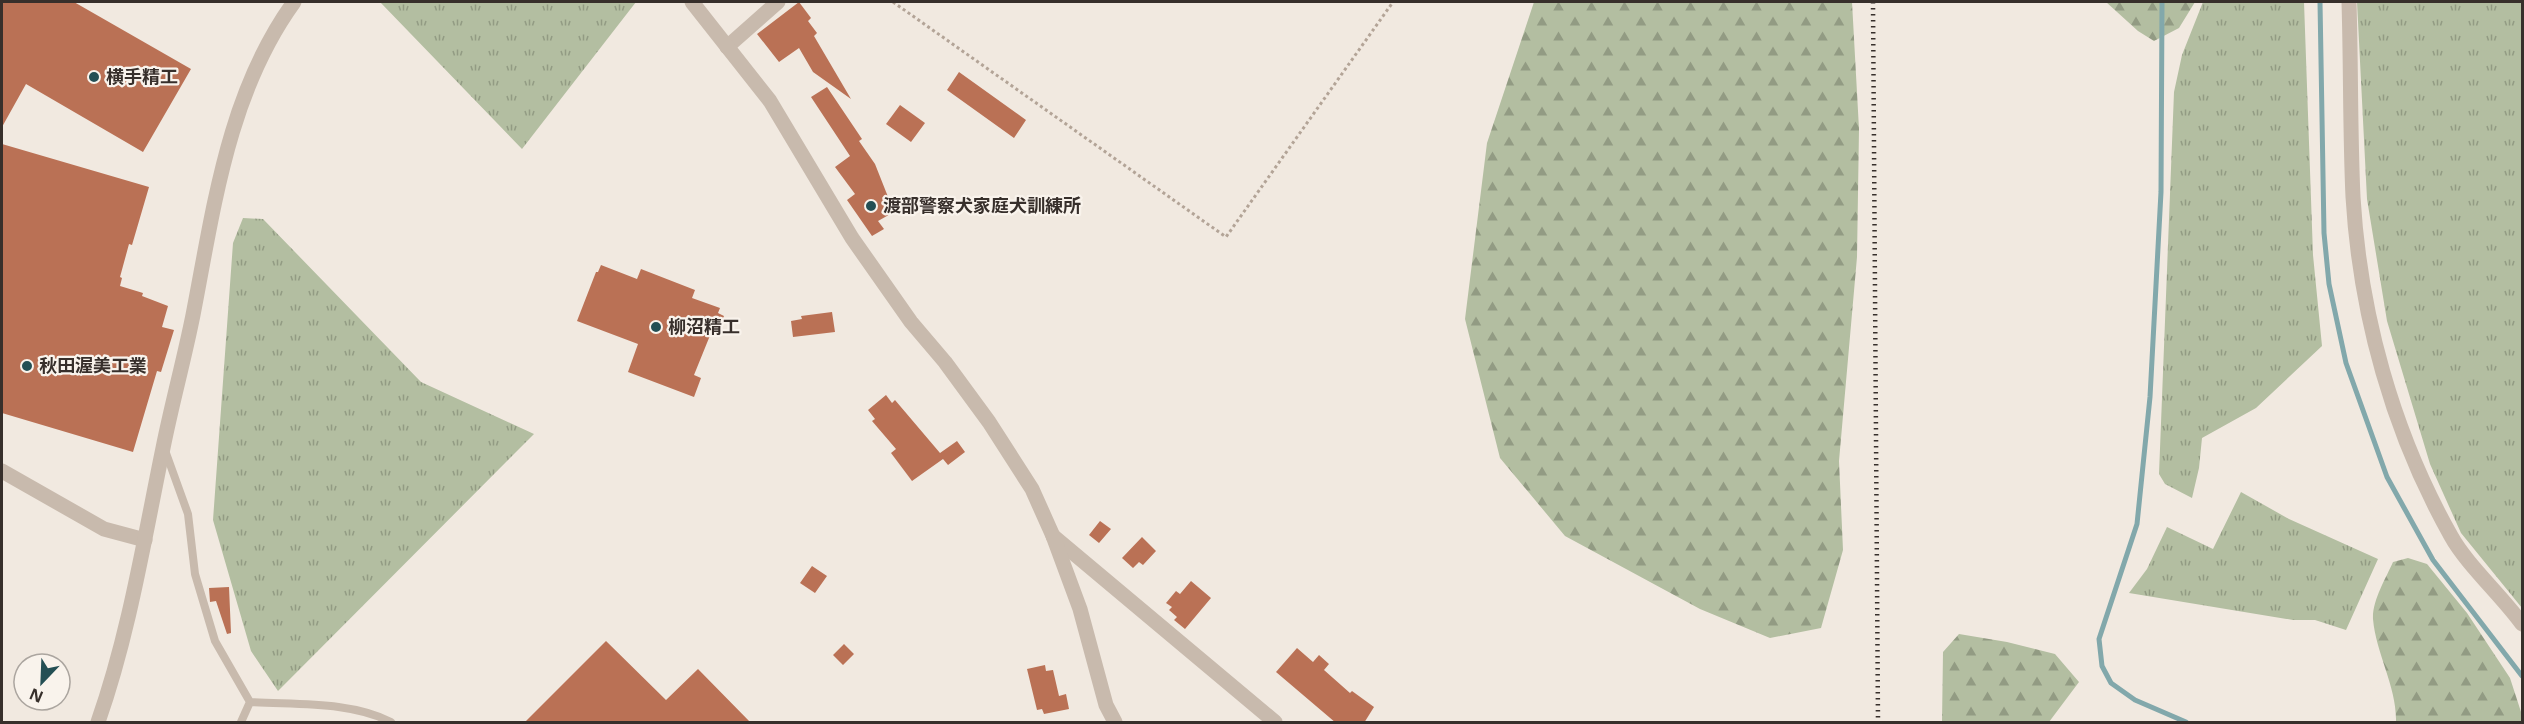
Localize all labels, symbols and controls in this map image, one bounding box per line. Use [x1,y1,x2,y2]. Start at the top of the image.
place label: 横手精工 [106,64,178,88]
marker: 横手精工 [87,70,101,84]
place label: 渡部警察犬家庭犬訓練所 [883,193,1081,217]
marker: 渡部警察犬家庭犬訓練所 [864,199,878,213]
place label: 柳沼精工 [668,314,740,338]
marker: 柳沼精工 [649,320,663,334]
place label: 秋田渥美工業 [39,353,147,377]
marker: 秋田渥美工業 [20,359,34,373]
north arrow [12,652,72,712]
text: N [26,683,46,708]

